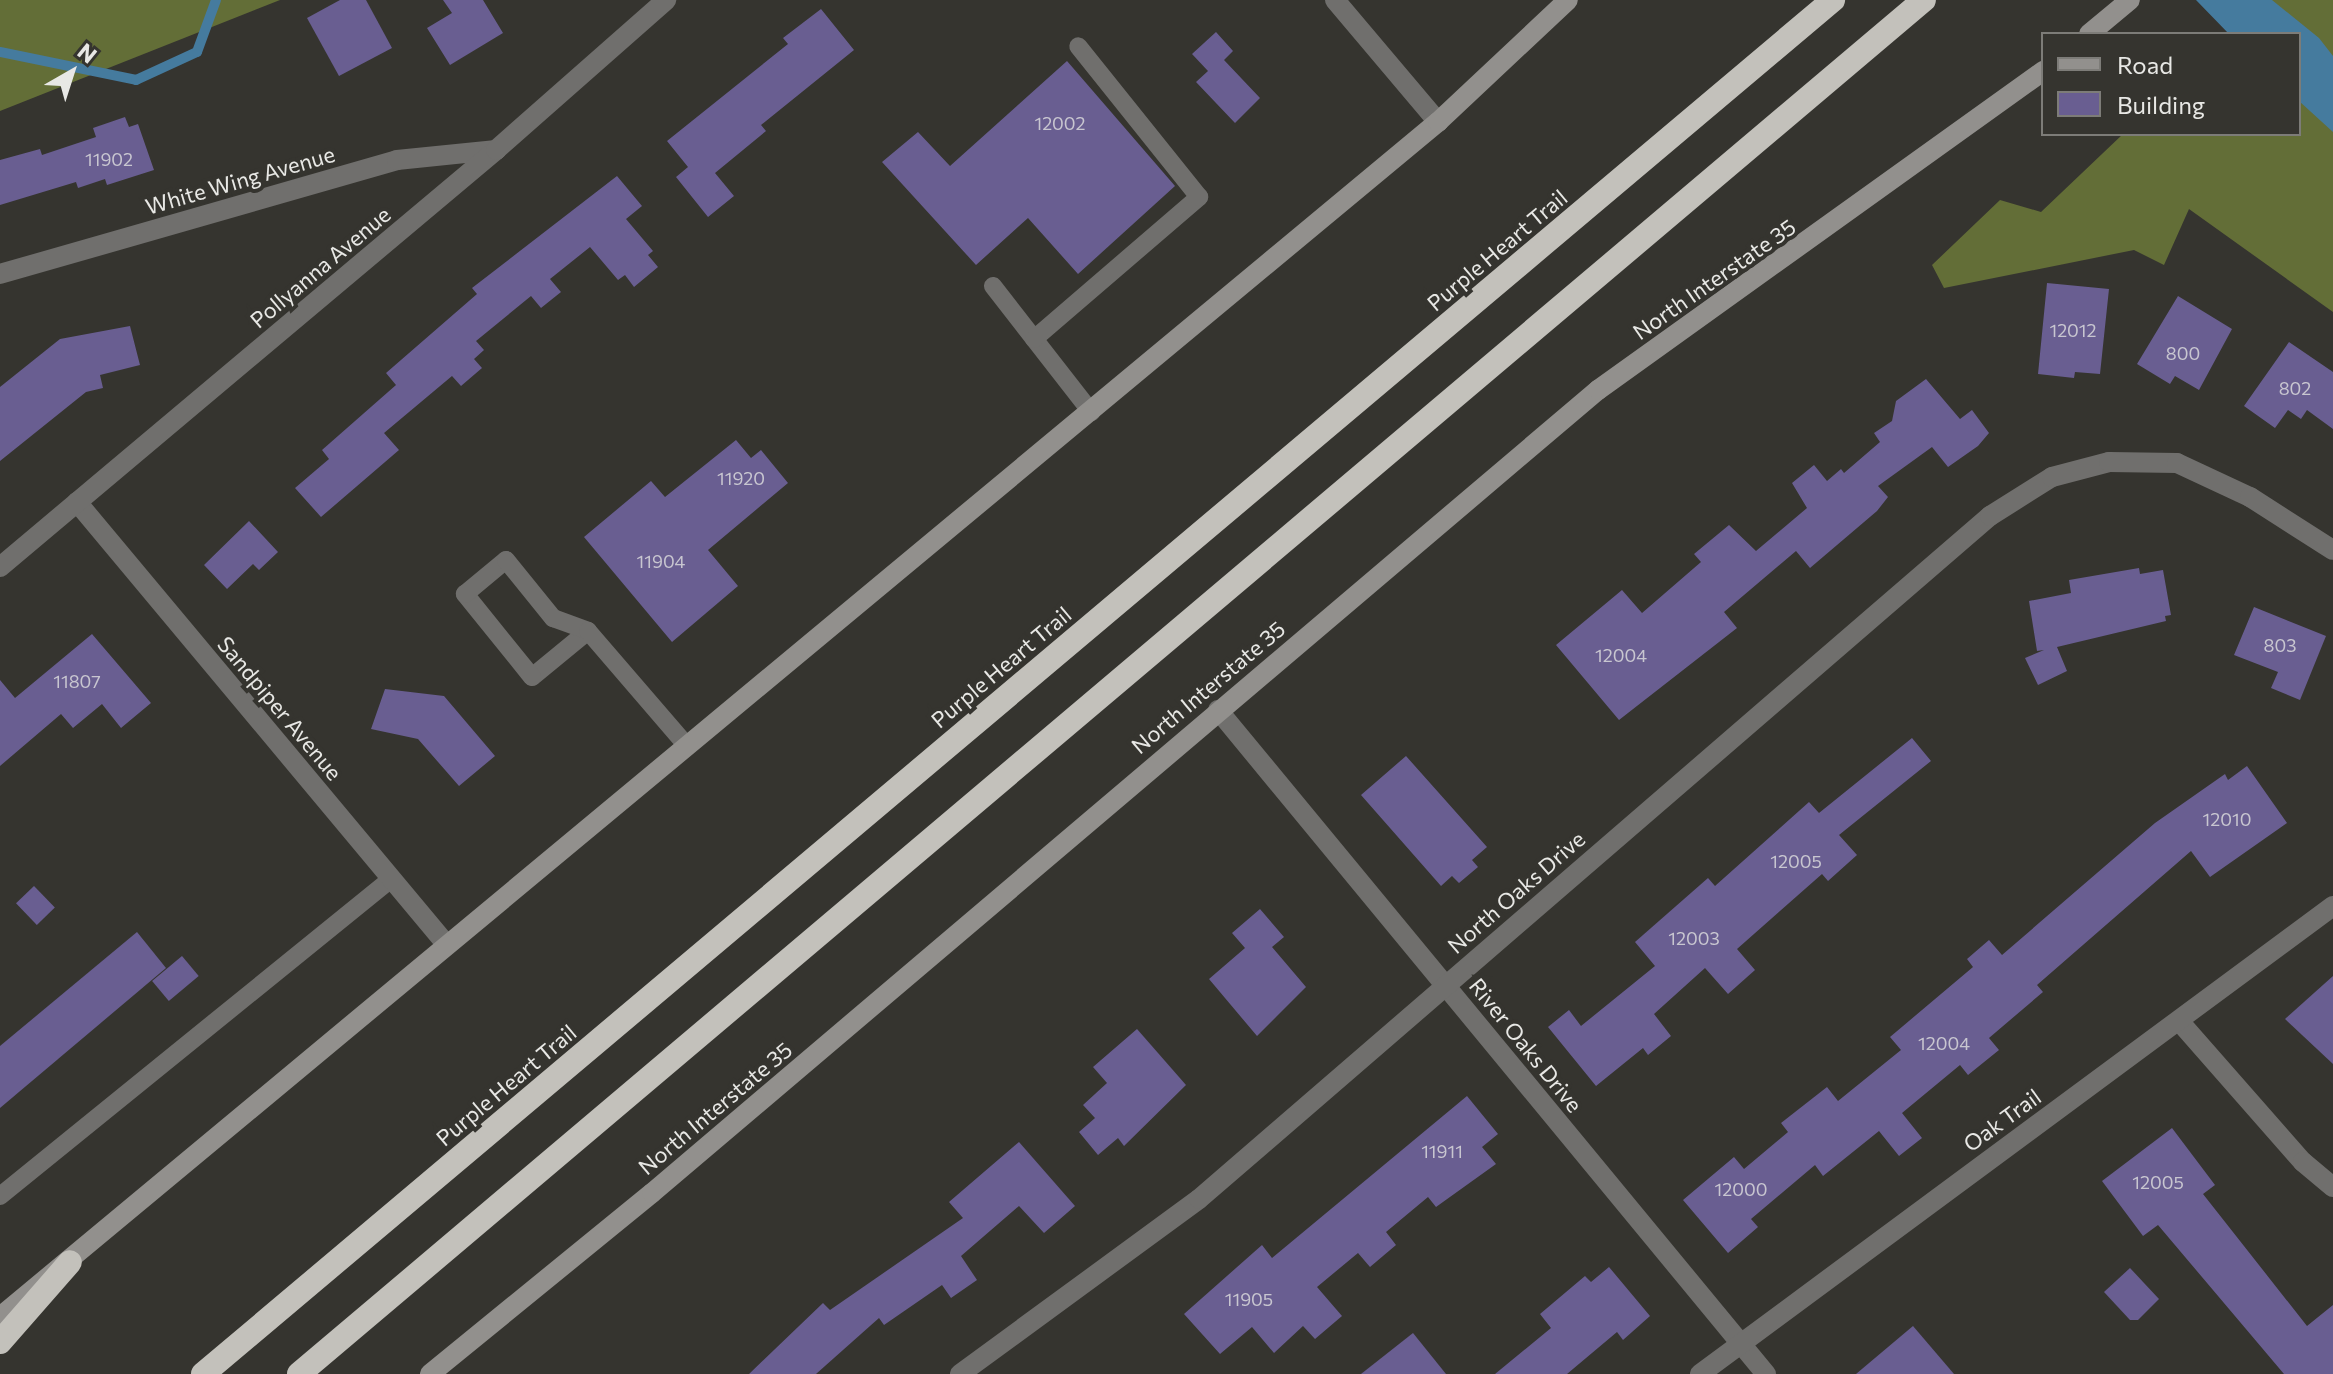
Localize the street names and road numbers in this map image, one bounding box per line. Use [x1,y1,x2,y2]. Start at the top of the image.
street label: White Wing Avenue [142,140,338,220]
street label: Purple Heart Trail [1422,184,1572,316]
street label: Pollyanna Avenue [245,201,395,333]
street label: North Interstate 35 [1628,213,1800,345]
street label: Purple Heart Trail [926,601,1076,733]
street label: North Interstate 35 [1126,615,1290,759]
street label: Sandpiper Avenue [212,631,348,785]
street label: North Oaks Drive [1442,825,1590,959]
street label: River Oaks Drive [1464,973,1588,1117]
street label: Purple Heart Trail [431,1019,581,1151]
street label: North Interstate 35 [633,1036,797,1180]
street label: Oak Trail [1958,1083,2046,1157]

